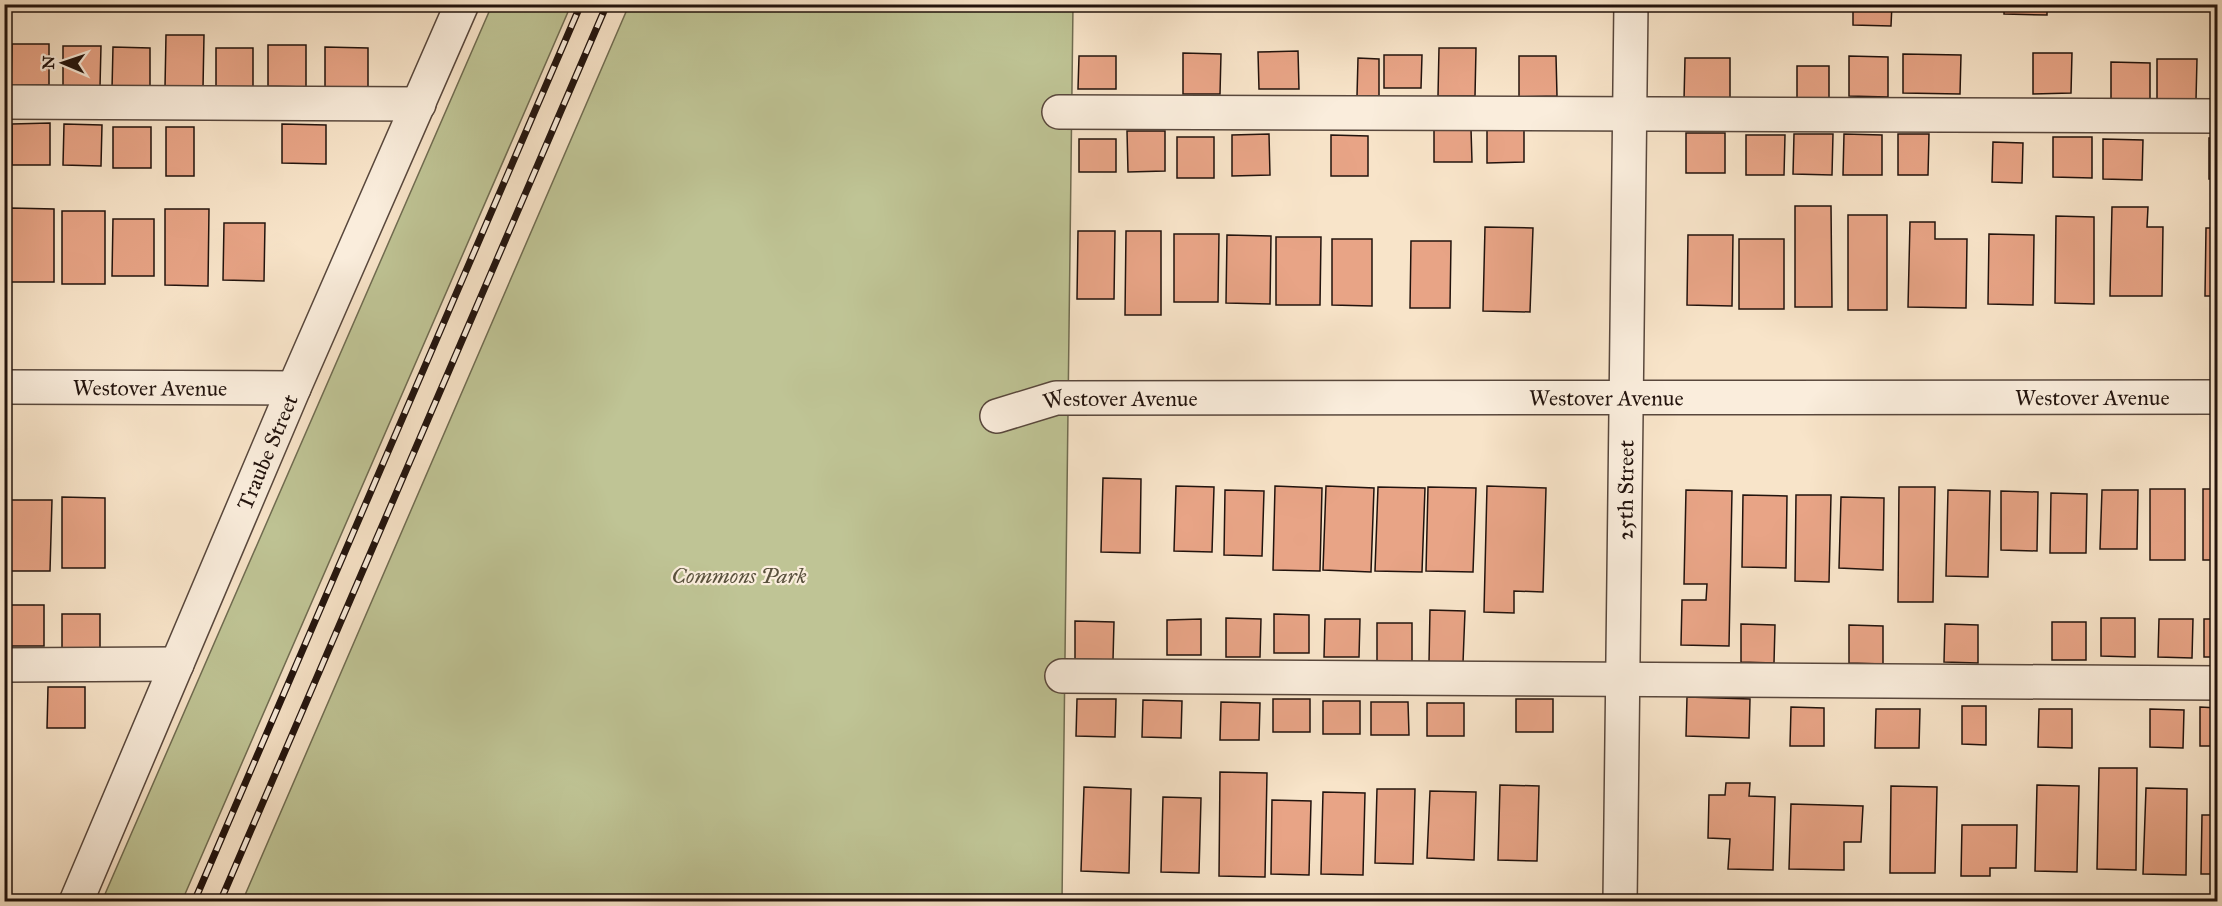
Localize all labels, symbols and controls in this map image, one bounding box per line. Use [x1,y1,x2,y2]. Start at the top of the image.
north arrow [33,33,93,93]
text: N [39,55,58,70]
street label: Westover Avenue [73,374,227,402]
street label: Westover Avenue [1040,383,1198,415]
street label: Westover Avenue [1529,384,1684,412]
street label: Westover Avenue [2015,384,2170,411]
street label: Traube Street [231,390,304,514]
street label: 25th Street [1611,439,1640,540]
park label: Commons Park [672,562,807,589]

